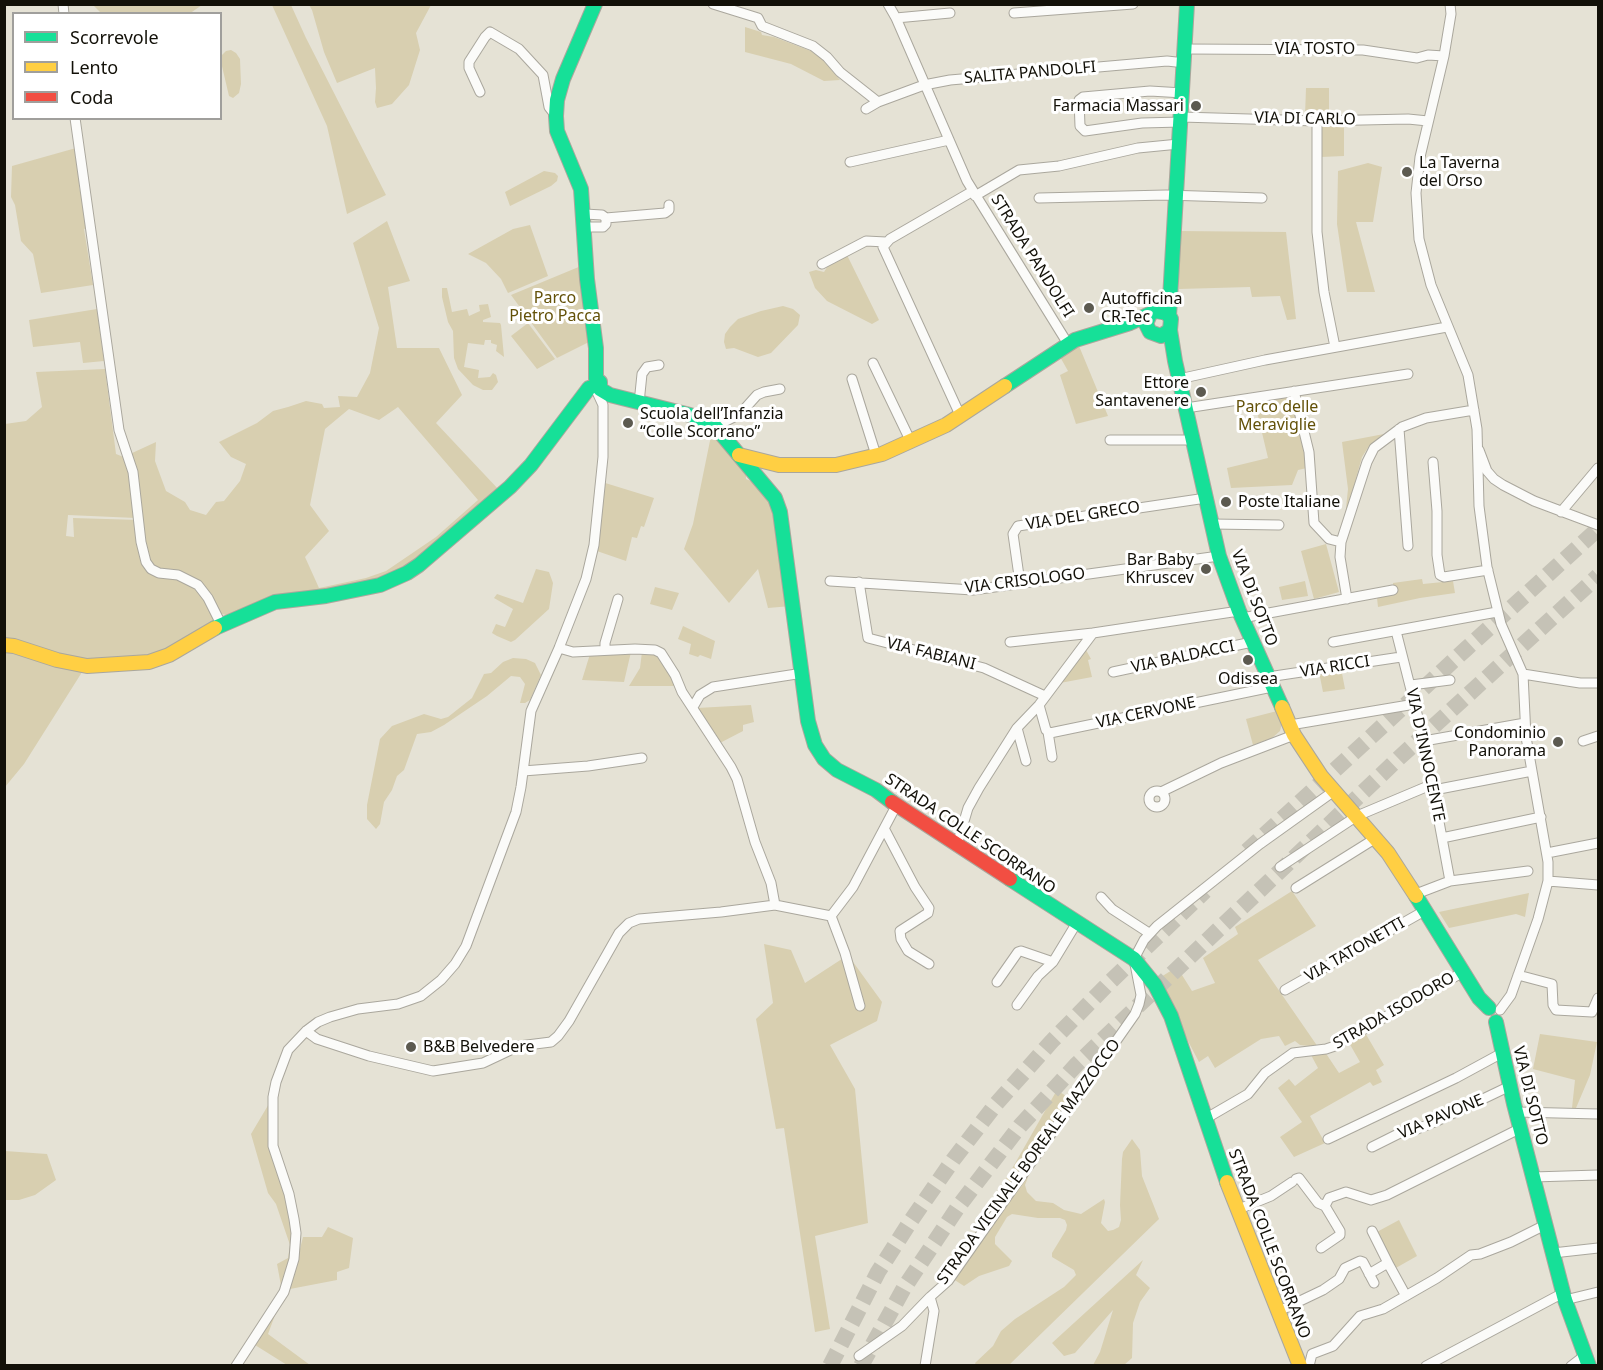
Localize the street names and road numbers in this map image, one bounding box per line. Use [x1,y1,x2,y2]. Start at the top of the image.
street label: VIA TOSTO [1275,39,1355,59]
street label: SALITA PANDOLFI [963,58,1097,88]
street label: VIA DI CARLO [1254,109,1356,129]
street label: STRADA PANDOLFI [986,191,1078,321]
street label: VIA DEL GRECO [1025,497,1141,535]
street label: VIA DI SOTTO [1227,547,1281,649]
street label: VIA CRISOLOGO [964,564,1086,598]
street label: VIA FABIANI [884,634,978,674]
street label: VIA BALDACCI [1130,637,1236,677]
street label: VIA RICCI [1299,652,1371,682]
street label: VIA D'INNOCENTE [1401,687,1449,823]
street label: VIA CERVONE [1094,693,1198,733]
street label: STRADA COLLE SCORRANO [881,770,1059,898]
street label: VIA TATONETTI [1302,914,1408,986]
street label: STRADA ISODORO [1330,968,1458,1054]
street label: STRADA VICINALE BOREALE MAZZOCCO [933,1035,1125,1289]
street label: VIA DI SOTTO [1508,1044,1552,1148]
street label: VIA PAVONE [1395,1090,1487,1144]
street label: STRADA COLLE SCORRANO [1224,1146,1314,1342]

